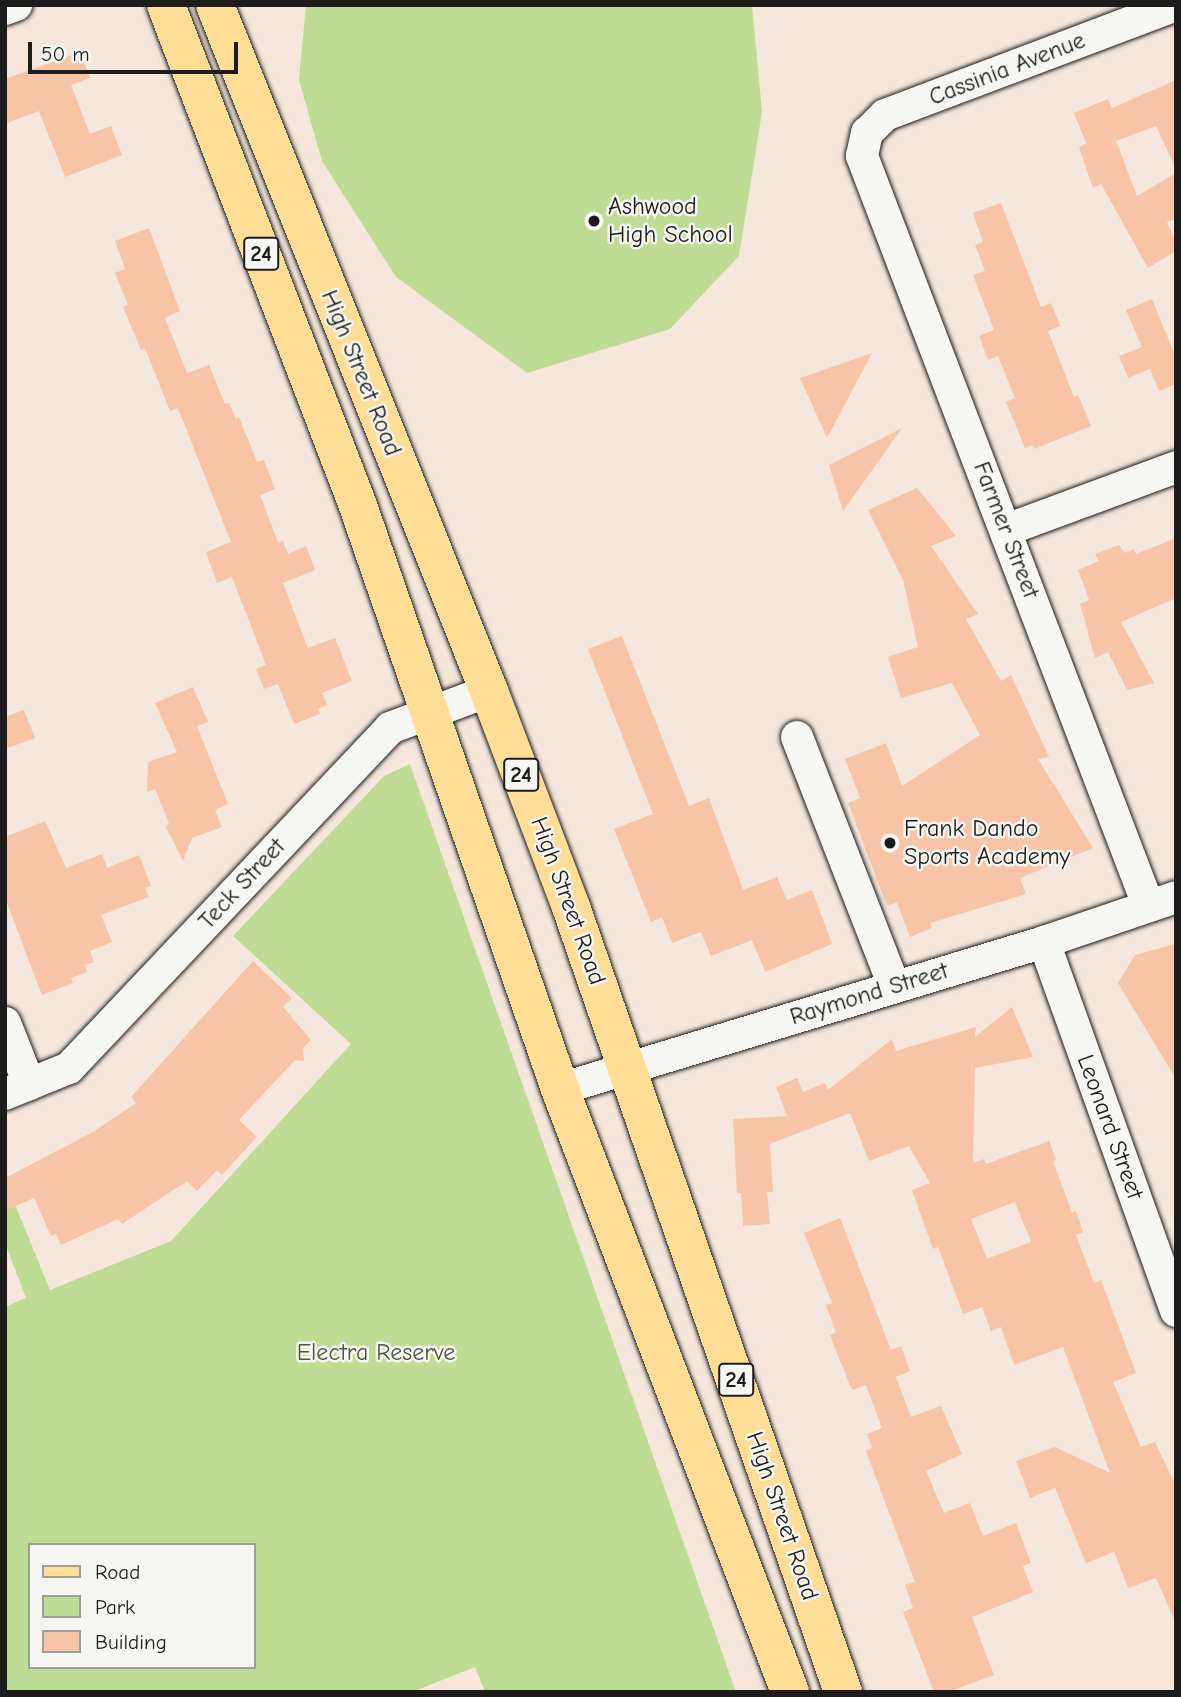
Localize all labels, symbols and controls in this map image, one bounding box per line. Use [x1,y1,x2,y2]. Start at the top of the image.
street label: Cassinia Avenue [925,26,1089,112]
scale bar [32,28,242,72]
text: 50 m [41,42,90,66]
place label: Ashwood High School [608,193,733,249]
marker: Ashwood High School [586,213,602,229]
road number: 24 [242,234,280,274]
street label: High Street Road [315,286,407,460]
street label: Farmer Street [967,458,1045,602]
road number: 24 [502,755,540,794]
street label: High Street Road [524,813,612,989]
place label: Frank Dando Sports Academy [904,815,1070,871]
street label: Teck Street [193,833,291,935]
marker: Frank Dando Sports Academy [882,835,898,851]
street label: Raymond Street [786,956,952,1032]
street label: Leonard Street [1071,1051,1149,1203]
park label: Electra Reserve [297,1339,455,1367]
road number: 24 [717,1360,755,1400]
street label: High Street Road [740,1428,824,1604]
legend [28,1543,256,1669]
text: Road [95,1560,140,1584]
text: Park [95,1595,135,1619]
text: Building [95,1630,167,1654]

